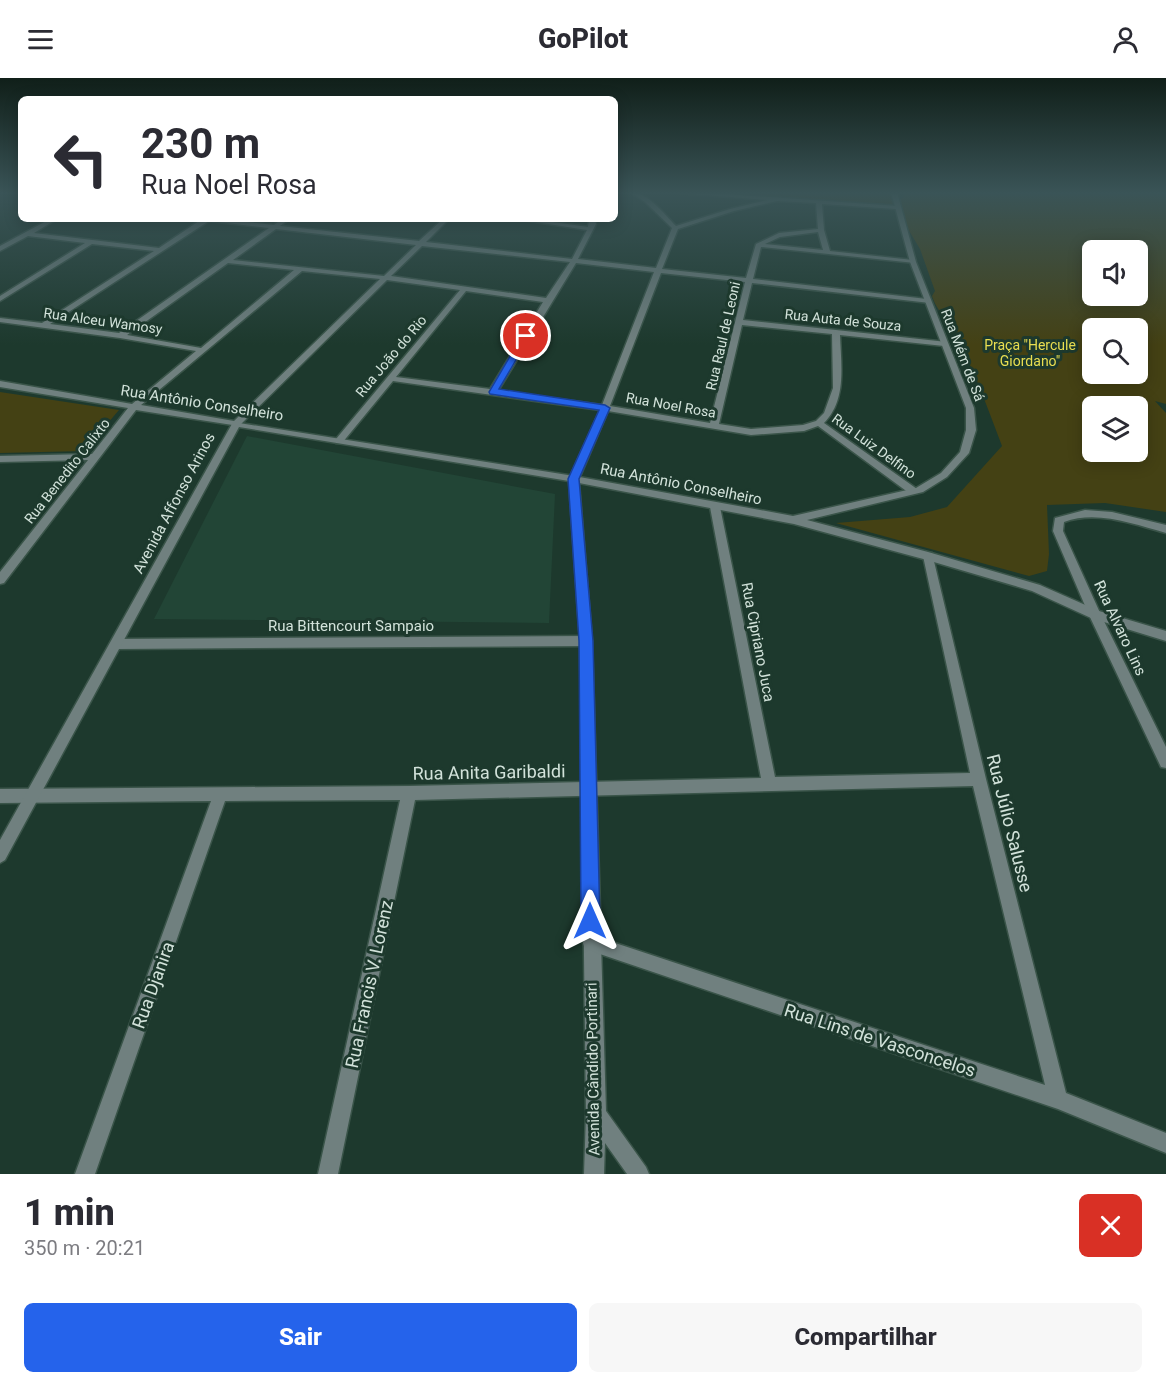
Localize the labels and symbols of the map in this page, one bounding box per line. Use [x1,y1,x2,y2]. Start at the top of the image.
street label: Rua Raul de Leoni [703,280,743,392]
street label: Rua Alceu Wamosy [43,305,164,337]
street label: Rua Auta de Souza [784,306,902,334]
street label: Rua Mém de Sá [938,307,988,403]
pin [500,310,551,361]
street label: Rua João do Rio [352,312,430,400]
park label: Praça "Hercule Giordano" [984,337,1076,369]
street label: Rua Antônio Conselheiro [119,381,285,425]
street label: Rua Noel Rosa [625,389,717,421]
street label: Rua Luiz Delfino [829,410,919,482]
street label: Rua Benedito Calixto [21,415,113,527]
street label: Avenida Affonso Arinos [129,429,219,577]
street label: Rua Antônio Conselheiro [599,459,763,509]
street label: Rua Alvaro Lins [1090,577,1150,679]
street label: Rua Cipriano Juca [738,581,778,703]
street label: Rua Bittencourt Sampaio [268,617,434,635]
street label: Rua Júlio Salusse [983,752,1037,894]
street label: Rua Anita Garibaldi [412,760,566,784]
position arrow [558,889,622,953]
street label: Rua Francis V. Lorenz [341,898,397,1070]
street label: Rua Djanira [128,939,178,1031]
street label: Avenida Cândido Portinari [582,982,604,1156]
street label: Rua Lins de Vasconcelos [782,999,978,1081]

